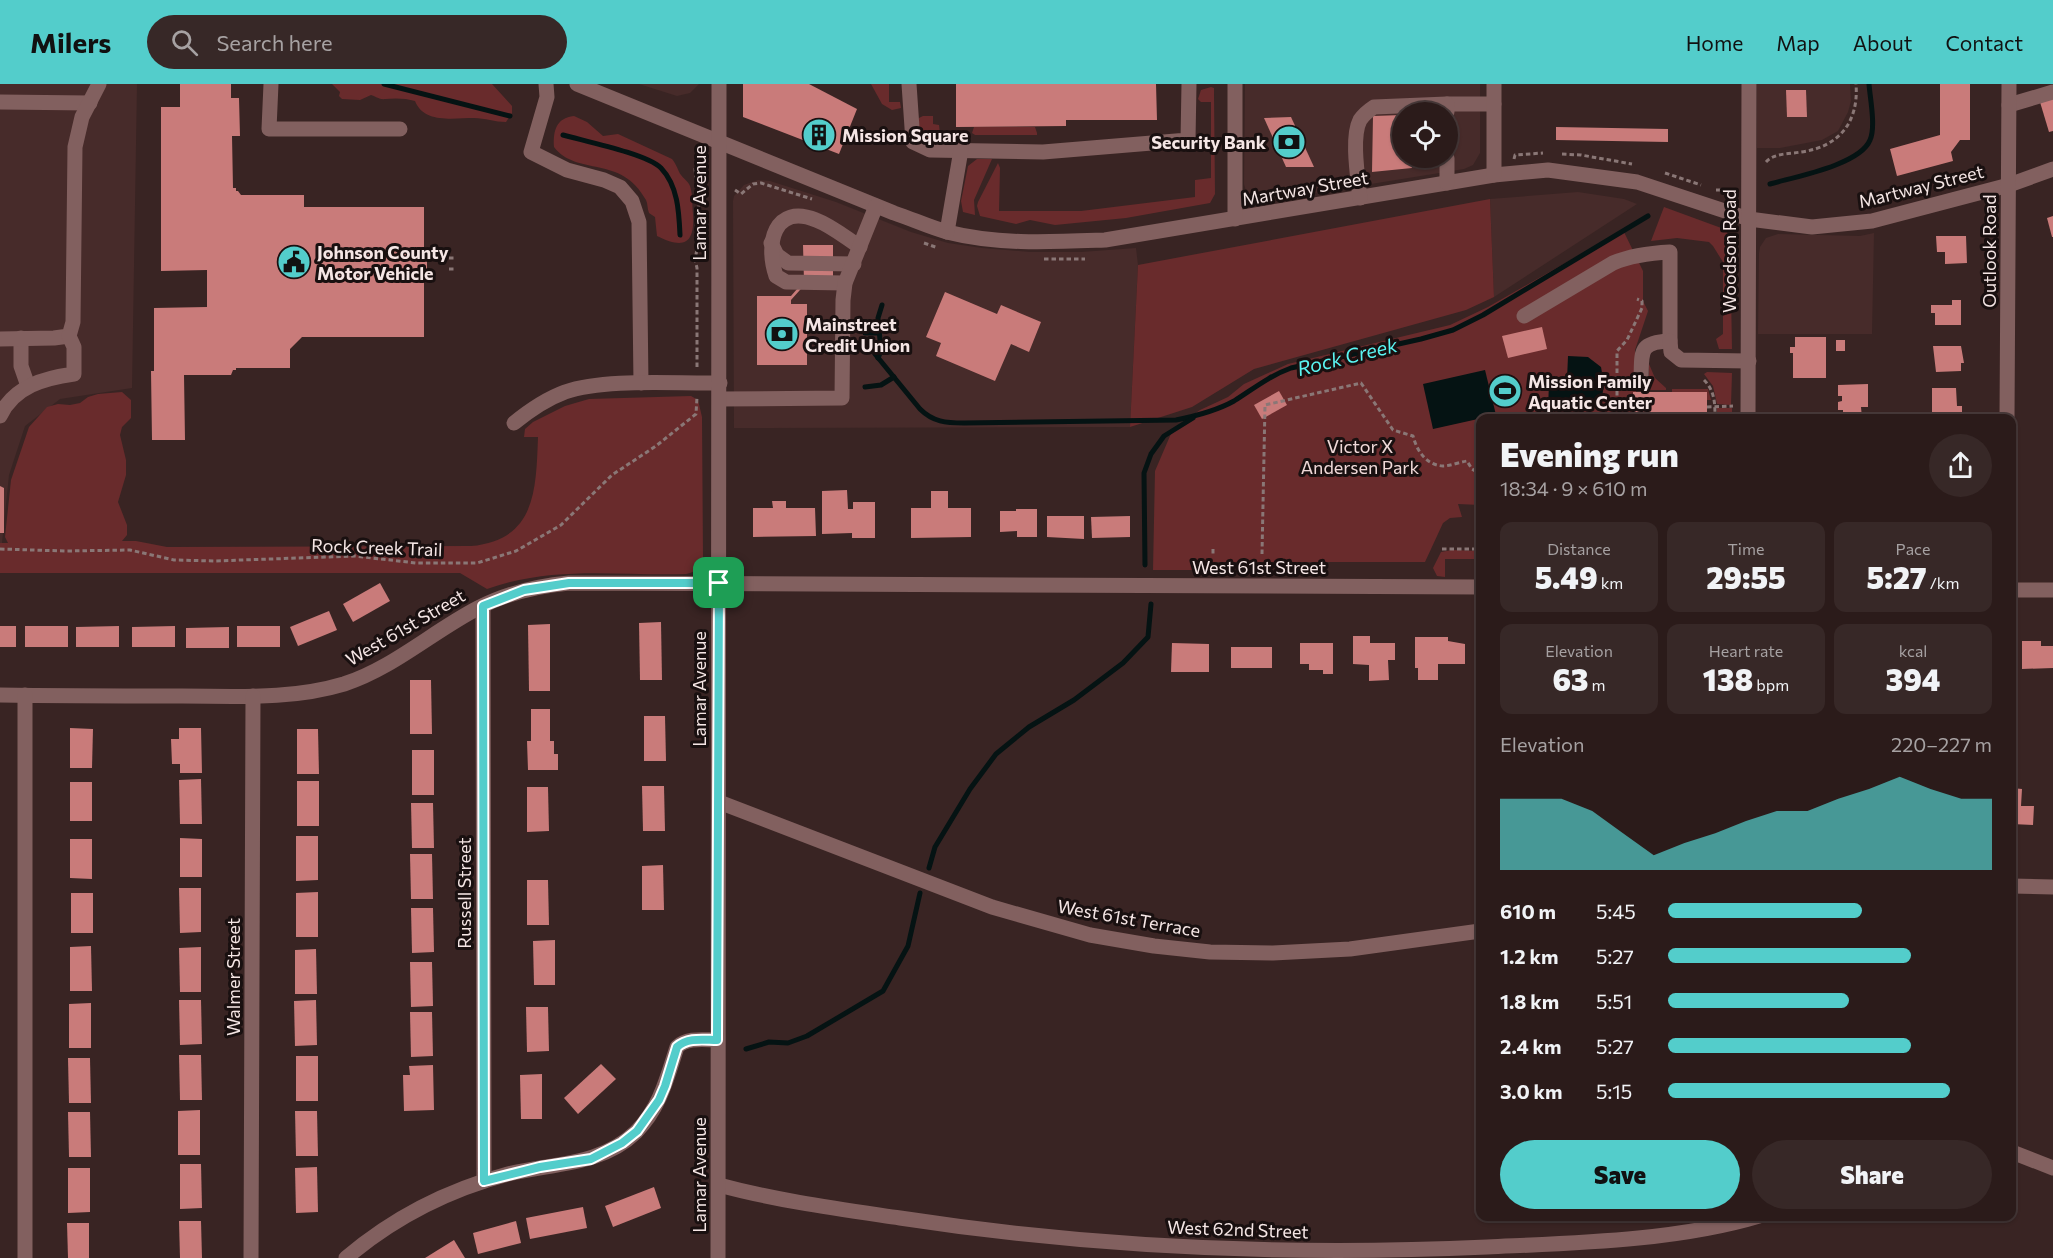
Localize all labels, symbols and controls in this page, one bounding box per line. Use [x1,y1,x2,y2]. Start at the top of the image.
search box [147,15,567,69]
text: Milers [30,25,111,59]
icon: search [168,26,201,59]
text: Search here [216,29,333,56]
text: Home [1686,30,1743,55]
text: Map [1776,30,1820,55]
text: About [1853,30,1912,55]
text: Contact [1945,30,2023,55]
map controls [1392,102,1458,168]
button: locate [1392,102,1458,168]
building icon: Mission Square [801,117,837,153]
place label: Mission Square [842,124,969,146]
bank icon: Security Bank [1271,124,1307,160]
place label: Security Bank [1151,131,1267,153]
street label: Lamar Avenue [688,145,710,261]
street label: Martway Street [1856,160,1986,212]
street label: Martway Street [1240,166,1370,210]
street label: Woodson Road [1718,189,1740,313]
street label: Outlook Road [1978,194,2000,308]
place label: Johnson County Motor Vehicle [317,241,449,284]
public building icon: Johnson County Motor Vehicle [276,244,312,280]
place label: Mainstreet Credit Union [805,313,910,356]
bank icon: Mainstreet Credit Union [764,316,800,352]
water label: Rock Creek [1294,332,1401,380]
place label: Mission Family Aquatic Center [1528,370,1653,413]
sports icon: Mission Family Aquatic Center [1487,373,1523,409]
text: Evening run [1500,433,1679,474]
button: share [1929,434,1992,497]
park label: Victor X Andersen Park [1301,435,1420,478]
text: 18:34 · 9 × 610 m [1500,476,1647,500]
street label: Rock Creek Trail [311,534,443,560]
text: Distance [1547,539,1611,558]
text: Time [1728,539,1764,558]
text: Pace [1896,539,1930,558]
street label: West 61st Street [1192,556,1326,578]
pin [693,557,744,608]
text: 5.49 [1535,558,1598,595]
text: 29:55 [1706,558,1786,595]
text: 5:27 [1867,558,1927,595]
icon: arrive [702,566,735,599]
text: km [1598,573,1623,592]
text: /km [1927,573,1959,592]
street label: West 61st Street [341,584,469,670]
street label: Lamar Avenue [688,631,710,747]
text: Elevation [1545,641,1613,660]
text: Heart rate [1709,641,1783,660]
text: kcal [1899,641,1927,660]
text: 63 [1552,660,1589,697]
text: 138 [1703,660,1753,697]
text: 394 [1885,660,1941,697]
text: m [1589,675,1606,694]
text: bpm [1753,675,1789,694]
text: Elevation [1500,732,1585,756]
text: 220–227 m [1891,732,1992,756]
street label: Russell Street [453,837,475,949]
street label: West 61st Terrace [1056,895,1202,941]
text: 610 m [1500,899,1556,923]
text: 5:45 [1596,899,1636,923]
street label: Walmer Street [222,918,244,1036]
text: 1.2 km [1500,944,1558,968]
text: 5:27 [1596,944,1634,968]
text: 1.8 km [1500,989,1559,1013]
text: 5:51 [1596,989,1632,1013]
text: 2.4 km [1500,1034,1562,1058]
text: 5:27 [1596,1034,1634,1058]
text: 3.0 km [1500,1079,1562,1103]
text: 5:15 [1596,1079,1632,1103]
street label: Lamar Avenue [688,1117,710,1233]
button: Save [1500,1140,1740,1209]
button: Share [1752,1140,1992,1209]
street label: West 62nd Street [1167,1216,1309,1242]

